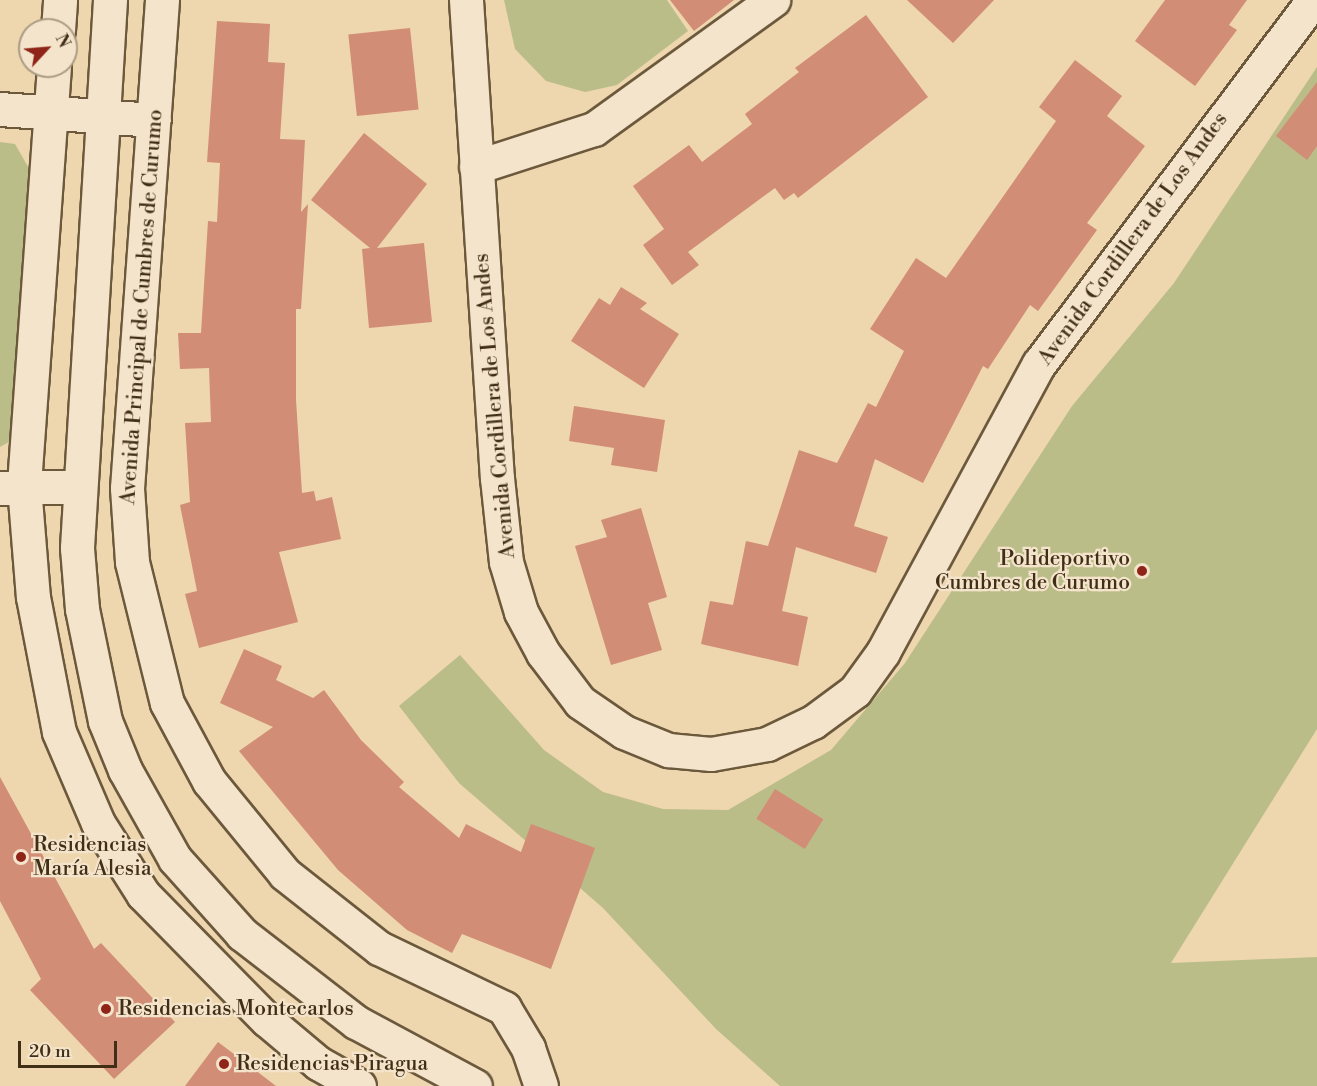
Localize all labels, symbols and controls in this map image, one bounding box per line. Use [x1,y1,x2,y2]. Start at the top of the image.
north arrow [18,18,78,78]
text: N [51,31,74,51]
street label: Avenida Principal de Cumbres de Curumo [116,108,168,506]
street label: Avenida Cordillera de Los Andes [1033,108,1233,370]
street label: Avenida Cordillera de Los Andes [469,252,521,560]
place label: Polideportivo Cumbres de Curumo [935,546,1130,596]
marker: Polideportivo Cumbres de Curumo [1135,564,1149,578]
place label: Residencias María Alesia [33,832,152,882]
marker: Residencias María Alesia [14,850,28,864]
place label: Residencias Montecarlos [118,996,354,1022]
marker: Residencias Montecarlos [99,1002,113,1016]
scale bar [21,1029,120,1067]
text: 20 m [29,1040,71,1063]
place label: Residencias Piragua [236,1051,428,1077]
marker: Residencias Piragua [217,1057,231,1071]

